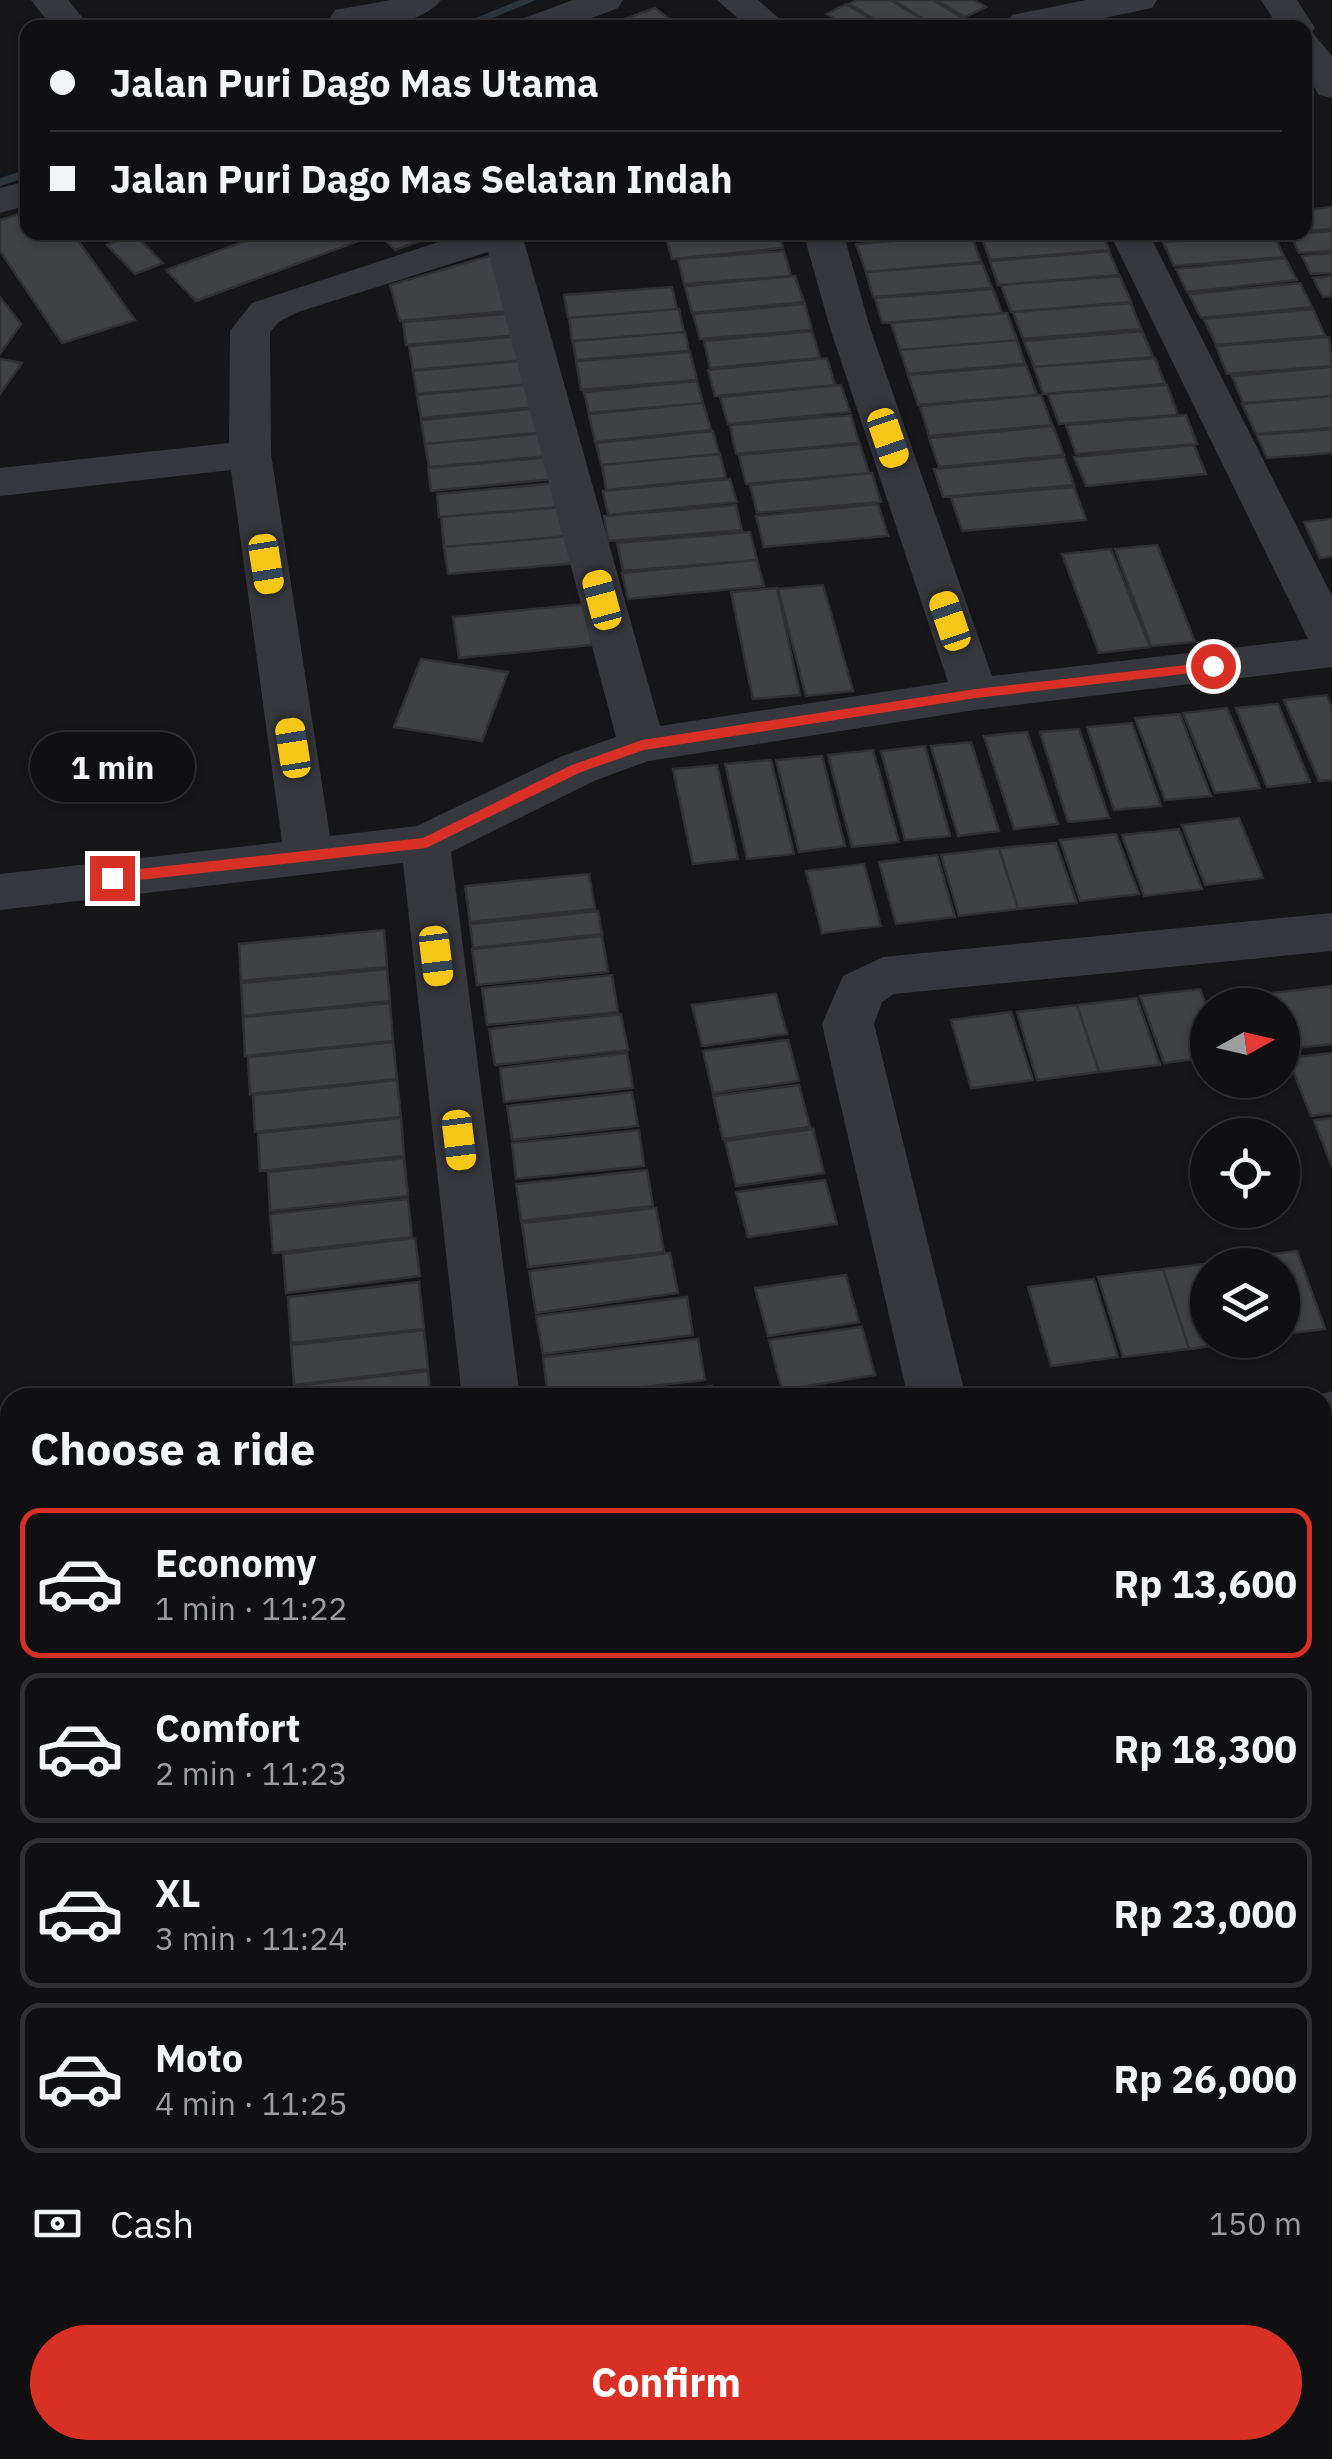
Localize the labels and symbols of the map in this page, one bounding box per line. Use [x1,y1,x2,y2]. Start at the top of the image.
car [864,405,912,471]
car [246,532,286,596]
car [580,567,624,633]
car [926,588,974,654]
route start [1191,644,1236,689]
car [273,716,313,780]
callout: 1 min [29,733,194,803]
route end [90,856,135,901]
car [417,924,455,988]
north arrow [1190,988,1300,1098]
car [440,1108,478,1172]

